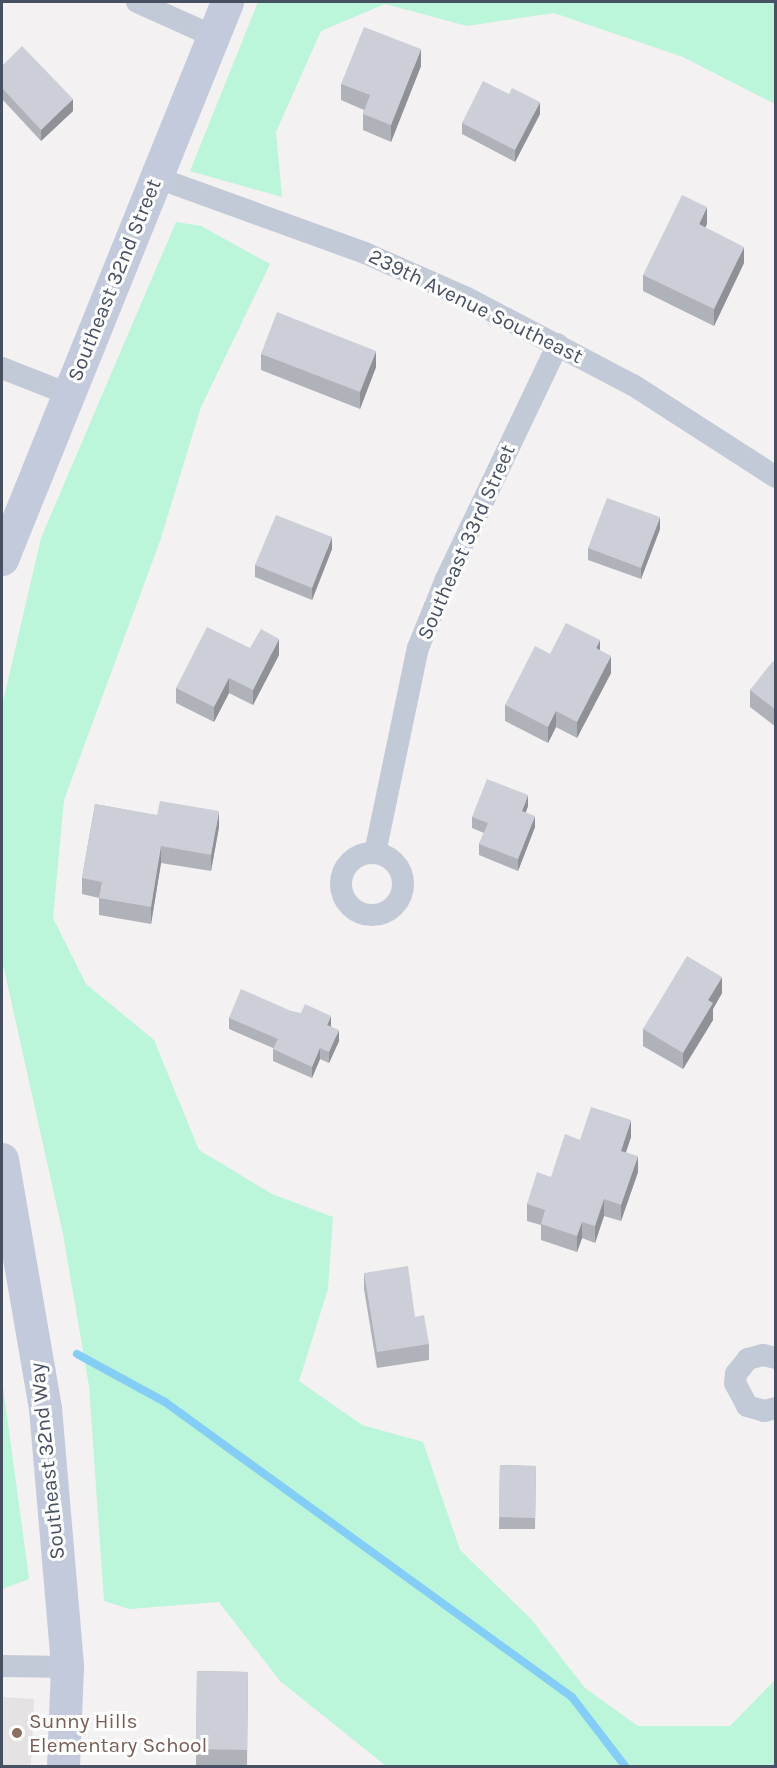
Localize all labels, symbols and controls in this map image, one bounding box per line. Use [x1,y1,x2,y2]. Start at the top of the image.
street label: Southeast 32nd Street [62,175,166,385]
street label: 239th Avenue Southeast [365,243,587,369]
street label: Southeast 33rd Street [412,440,520,644]
street label: Southeast 32nd Way [24,1361,70,1561]
place label: Sunny Hills Elementary School [29,1708,207,1758]
marker: Sunny Hills Elementary School [10,1726,24,1740]

